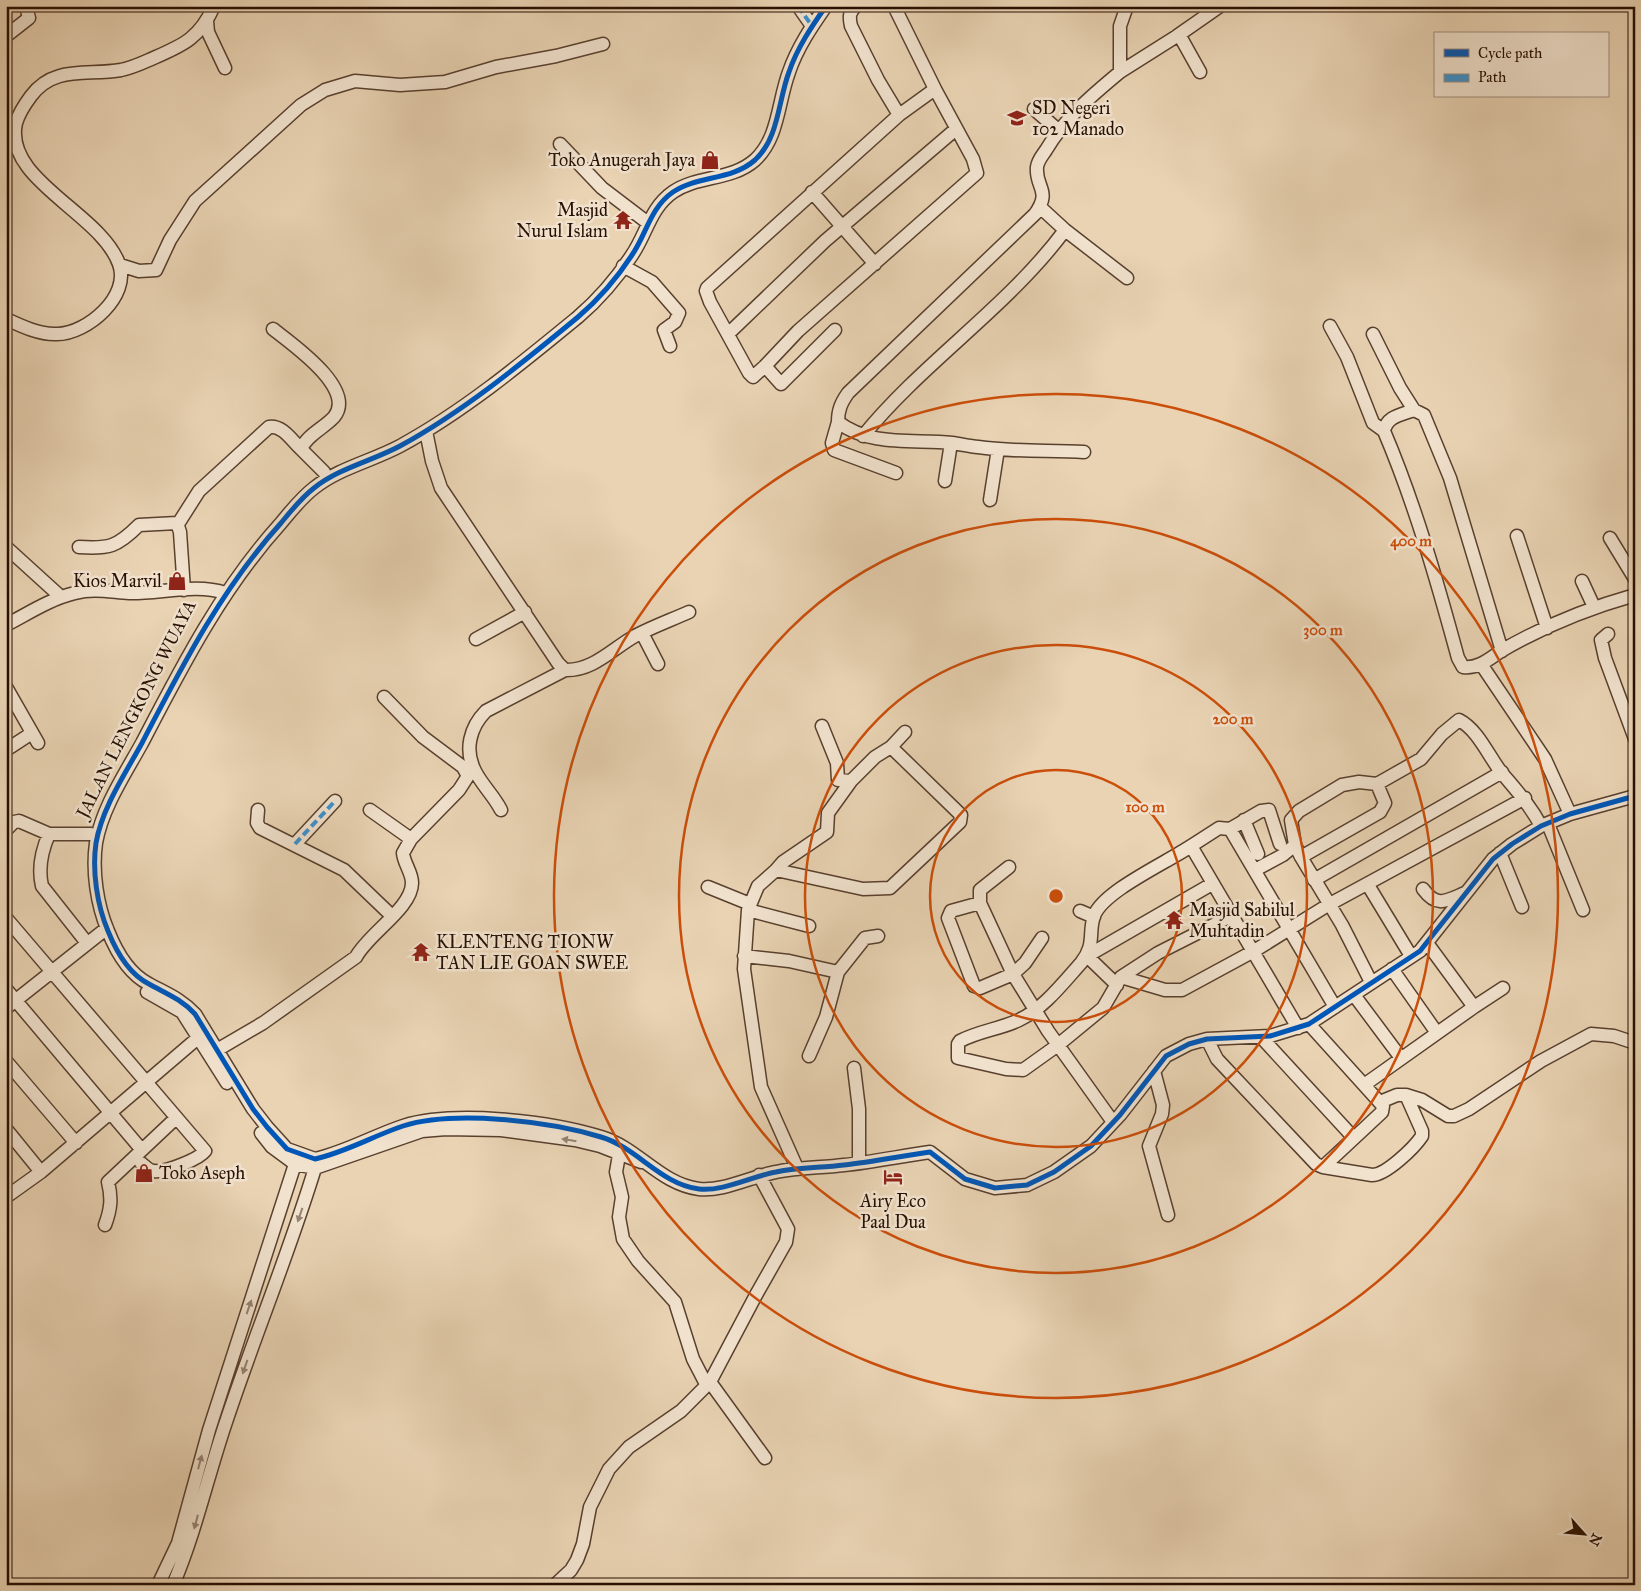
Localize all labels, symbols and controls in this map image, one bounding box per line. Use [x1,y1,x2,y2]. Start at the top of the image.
legend [1434,32,1608,98]
text: Cycle path [1478,44,1543,62]
text: Path [1478,68,1507,86]
place label: SD Negeri 102 Manado [1032,97,1124,140]
school or university icon: SD Negeri 102 Manado [1006,107,1028,129]
place label: Toko Anugerah Jaya [548,149,695,172]
shop icon: Toko Anugerah Jaya [699,149,721,171]
place label: Masjid Nurul Islam [517,199,608,242]
temple icon: Masjid Nurul Islam [612,209,634,231]
text: 400 m [1390,532,1432,551]
place label: Kios Marvil [73,570,162,592]
shop icon: Kios Marvil [166,570,188,592]
street label: JALAN LENGKONG WUAYA [70,596,202,824]
text: 300 m [1303,621,1343,640]
text: 200 m [1213,710,1254,728]
text: 100 m [1125,798,1165,816]
centre of rings [1047,887,1065,905]
place label: Masjid Sabilul Muhtadin [1189,899,1295,942]
temple icon: Masjid Sabilul Muhtadin [1163,909,1185,931]
place label: KLENTENG TIONW TAN LIE GOAN SWEE [436,931,628,974]
temple icon: KLENTENG TIONW TAN LIE GOAN SWEE [410,941,432,963]
one-way arrow [561,1135,577,1143]
shop icon: Toko Aseph [133,1162,155,1184]
place label: Toko Aseph [159,1162,245,1184]
hotel icon: Airy Eco Paal Dua [882,1166,904,1188]
place label: Airy Eco Paal Dua [859,1190,926,1233]
one-way arrow [296,1207,303,1222]
one-way arrow [245,1299,253,1314]
one-way arrow [241,1360,248,1375]
one-way arrow [196,1454,204,1469]
north arrow [1558,1508,1608,1558]
one-way arrow [192,1515,200,1530]
text: N [1585,1531,1605,1549]

